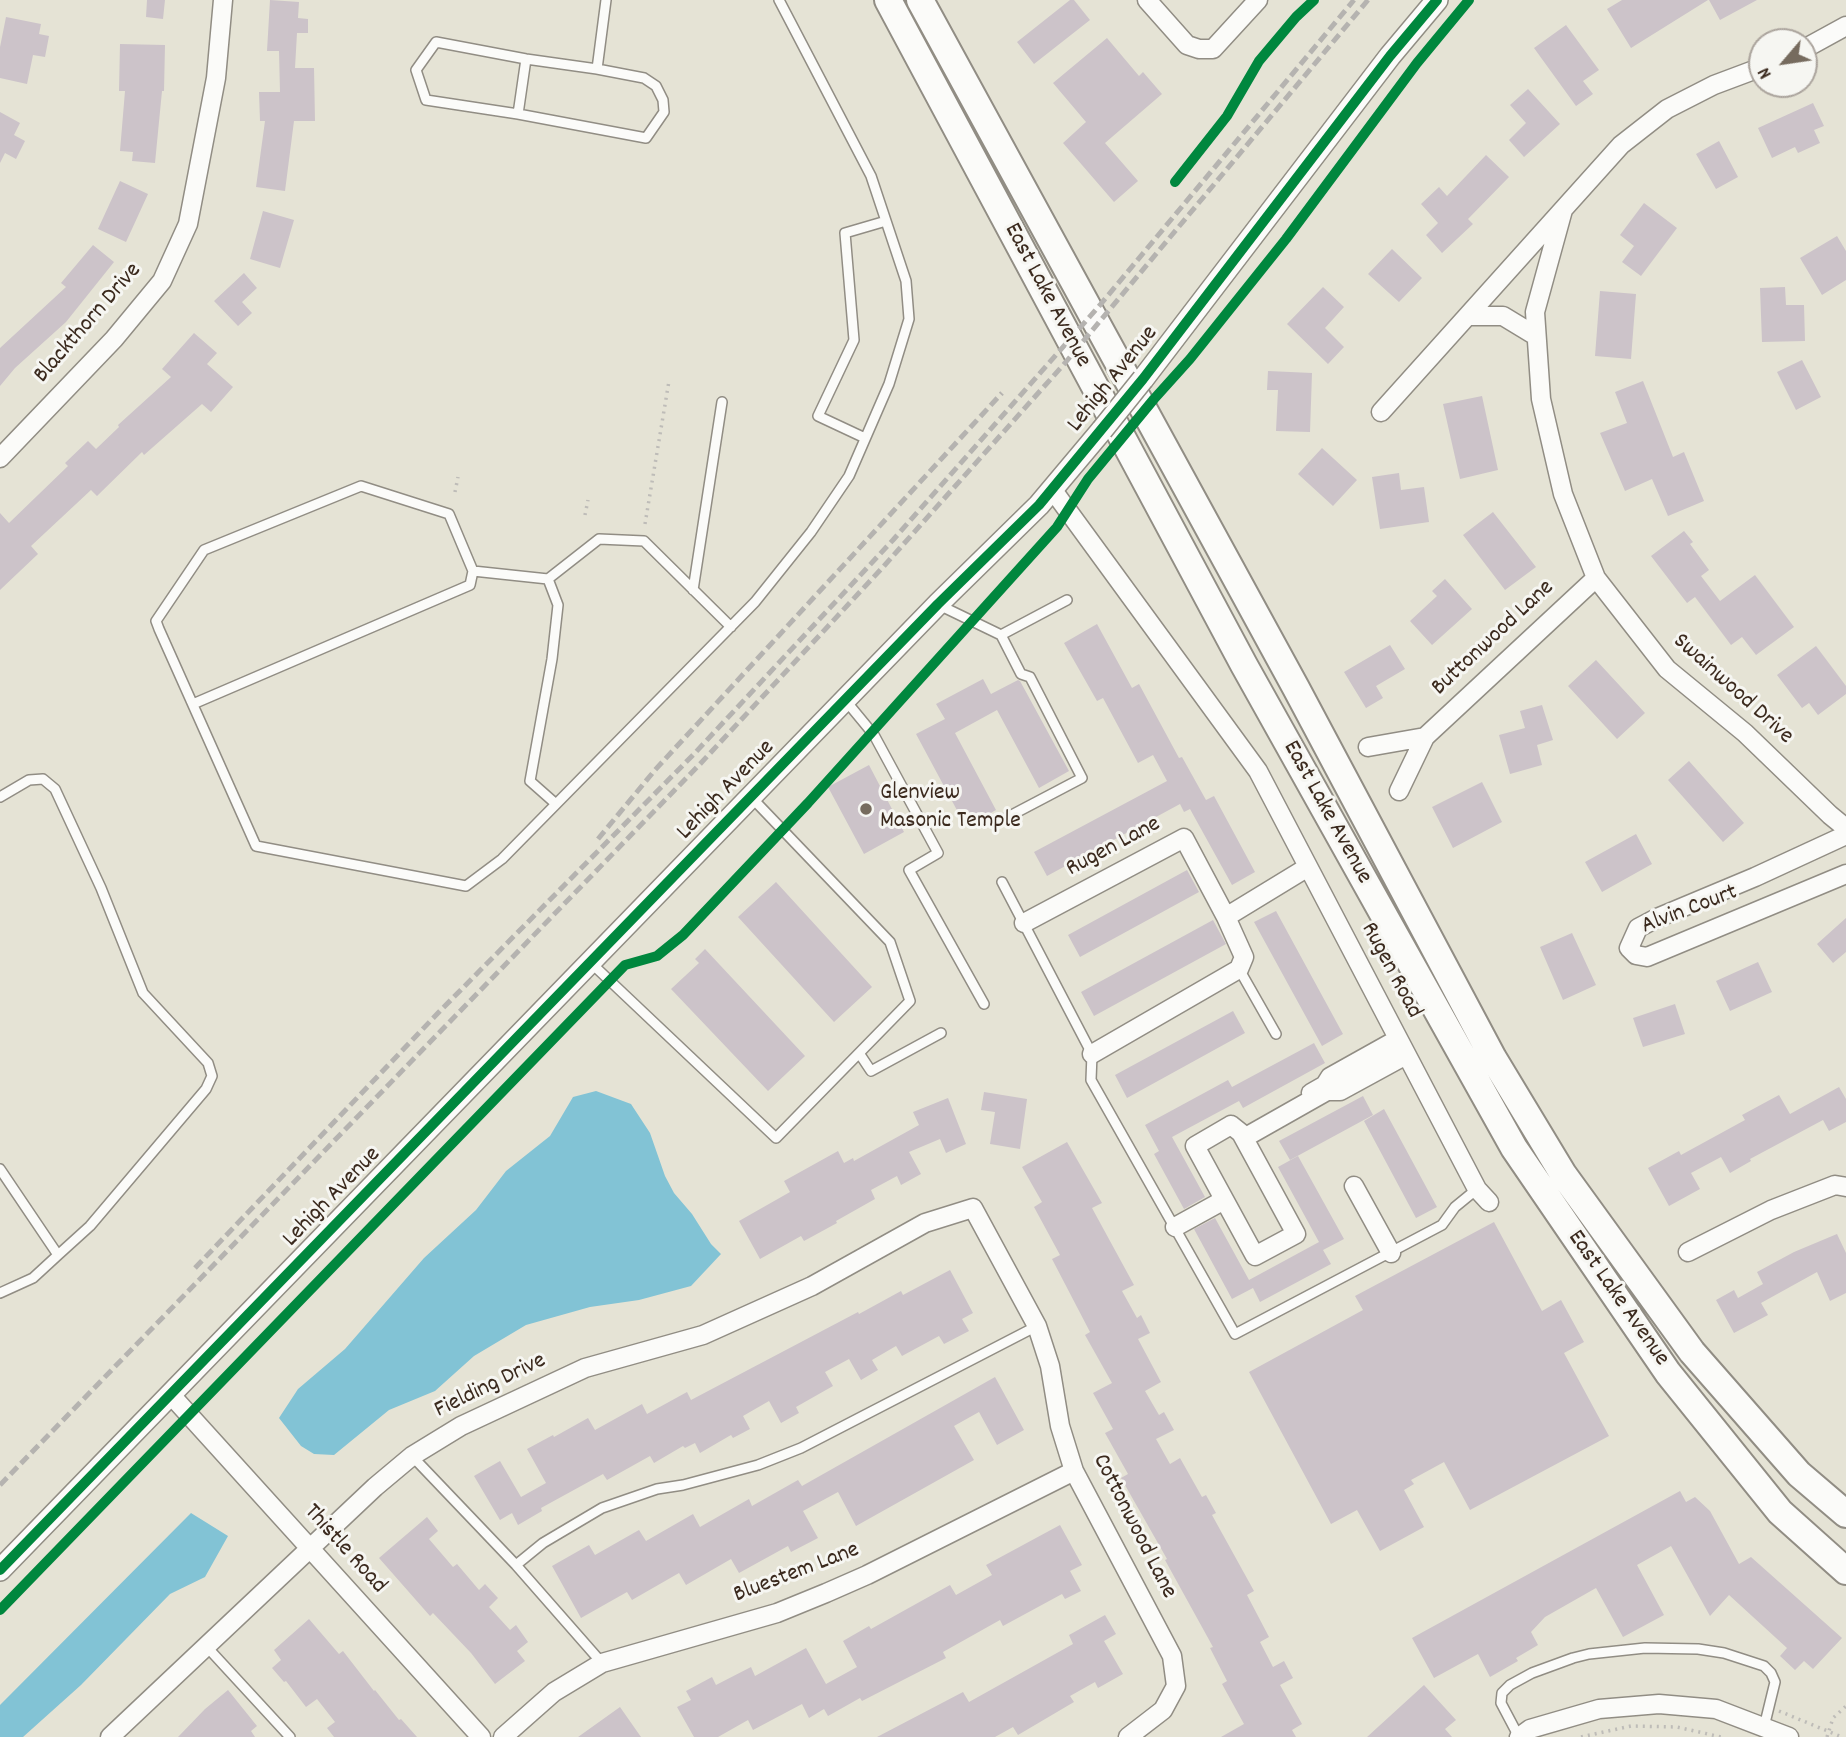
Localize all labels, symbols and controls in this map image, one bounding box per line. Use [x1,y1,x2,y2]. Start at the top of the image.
north arrow [1748,28,1818,98]
text: N [1752,62,1780,83]
street label: East Lake Avenue [996,219,1096,373]
street label: Blackthorn Drive [29,258,149,390]
street label: Lehigh Avenue [1062,321,1166,439]
street label: Buttonwood Lane [1427,575,1561,703]
street label: Swainwood Drive [1666,628,1798,752]
street label: Lehigh Avenue [672,735,782,847]
street label: East Lake Avenue [1275,736,1377,890]
place label: Glenview Masonic Temple [880,781,1021,837]
marker: Glenview Masonic Temple [858,801,874,817]
street label: Rugen Lane [1062,811,1166,885]
street label: Alvin Court [1638,880,1742,942]
street label: Rugen Road [1353,918,1427,1024]
street label: Lehigh Avenue [278,1142,388,1254]
street label: East Lake Avenue [1560,1226,1674,1372]
street label: Fielding Drive [431,1348,551,1426]
street label: Cottonwood Lane [1084,1450,1182,1604]
street label: Thistle Road [296,1499,392,1601]
street label: Bluestem Lane [730,1537,864,1611]

